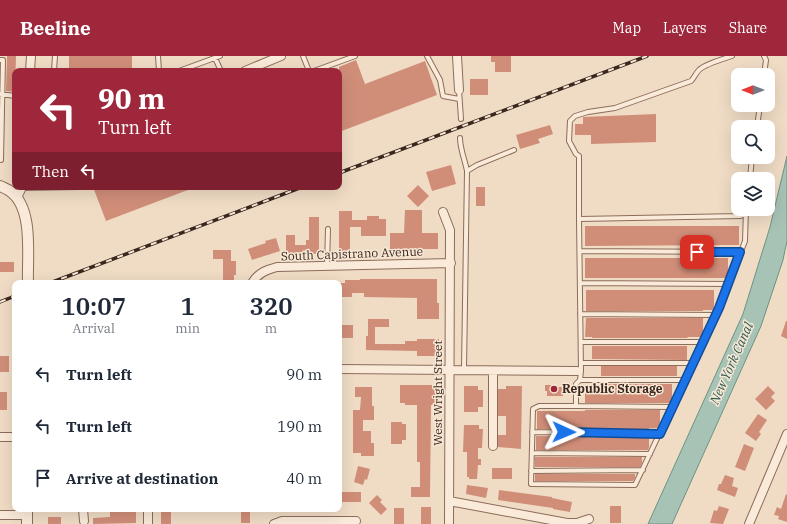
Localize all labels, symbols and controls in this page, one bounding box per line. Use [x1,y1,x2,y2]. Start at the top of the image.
text: Beeline [20,16,91,40]
text: Map [613,19,641,37]
text: Layers [663,19,707,37]
text: Share [729,19,767,37]
north arrow [731,68,775,112]
map controls [731,68,775,216]
text: 90 m [98,80,165,117]
icon: left [32,84,84,136]
text: Turn left [98,116,172,139]
button: search [731,120,775,164]
icon: left [77,160,99,182]
text: Then [32,162,69,181]
button: layers [731,172,775,216]
pin [680,235,714,269]
icon: arrive [686,241,708,263]
street label: South Capistrano Avenue [281,244,423,263]
text: 10:07 [61,290,126,322]
text: 1 [181,290,195,322]
text: 320 [249,290,293,322]
water label: New York Canal [705,319,757,408]
text: Arrival [73,320,115,337]
text: min [175,320,200,337]
text: m [265,320,277,337]
street label: West Wright Street [430,340,445,446]
icon: left [32,363,54,385]
text: Turn left [66,365,132,384]
text: 90 m [286,365,322,384]
place label: Republic Storage [562,381,663,396]
marker: Republic Storage [549,384,559,394]
position arrow [543,411,585,453]
icon: left [32,415,54,437]
text: Turn left [66,417,132,436]
text: 190 m [277,417,322,436]
icon: arrive [32,467,54,489]
text: Arrive at destination [66,469,218,488]
text: 40 m [286,469,322,488]

